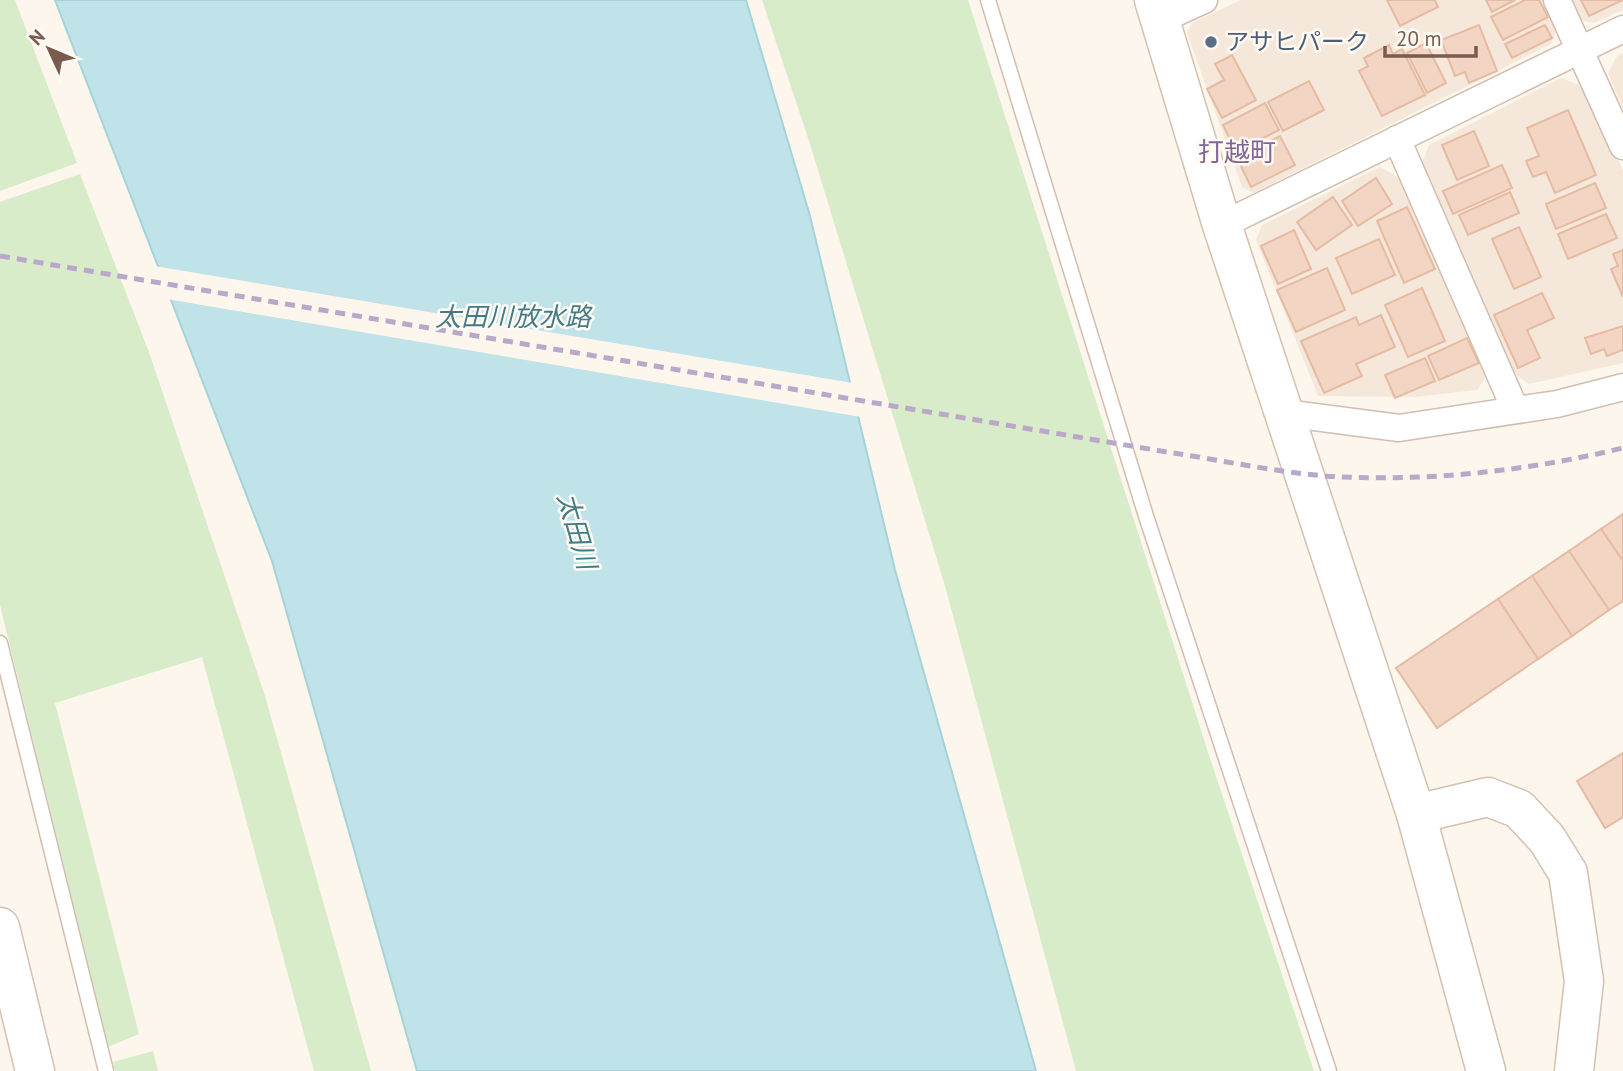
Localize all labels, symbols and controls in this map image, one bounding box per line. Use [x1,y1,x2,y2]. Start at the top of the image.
north arrow [14,14,84,84]
scale bar [1385,14,1476,58]
text: N [24,24,50,50]
text: 20 m [1396,25,1442,52]
place label: アサヒパーク [1225,26,1369,57]
marker: アサヒパーク [1203,34,1219,50]
district label: 打越町 [1198,135,1276,168]
water label: 太田川放水路 [435,300,593,333]
water label: 太田川 [551,489,605,576]

